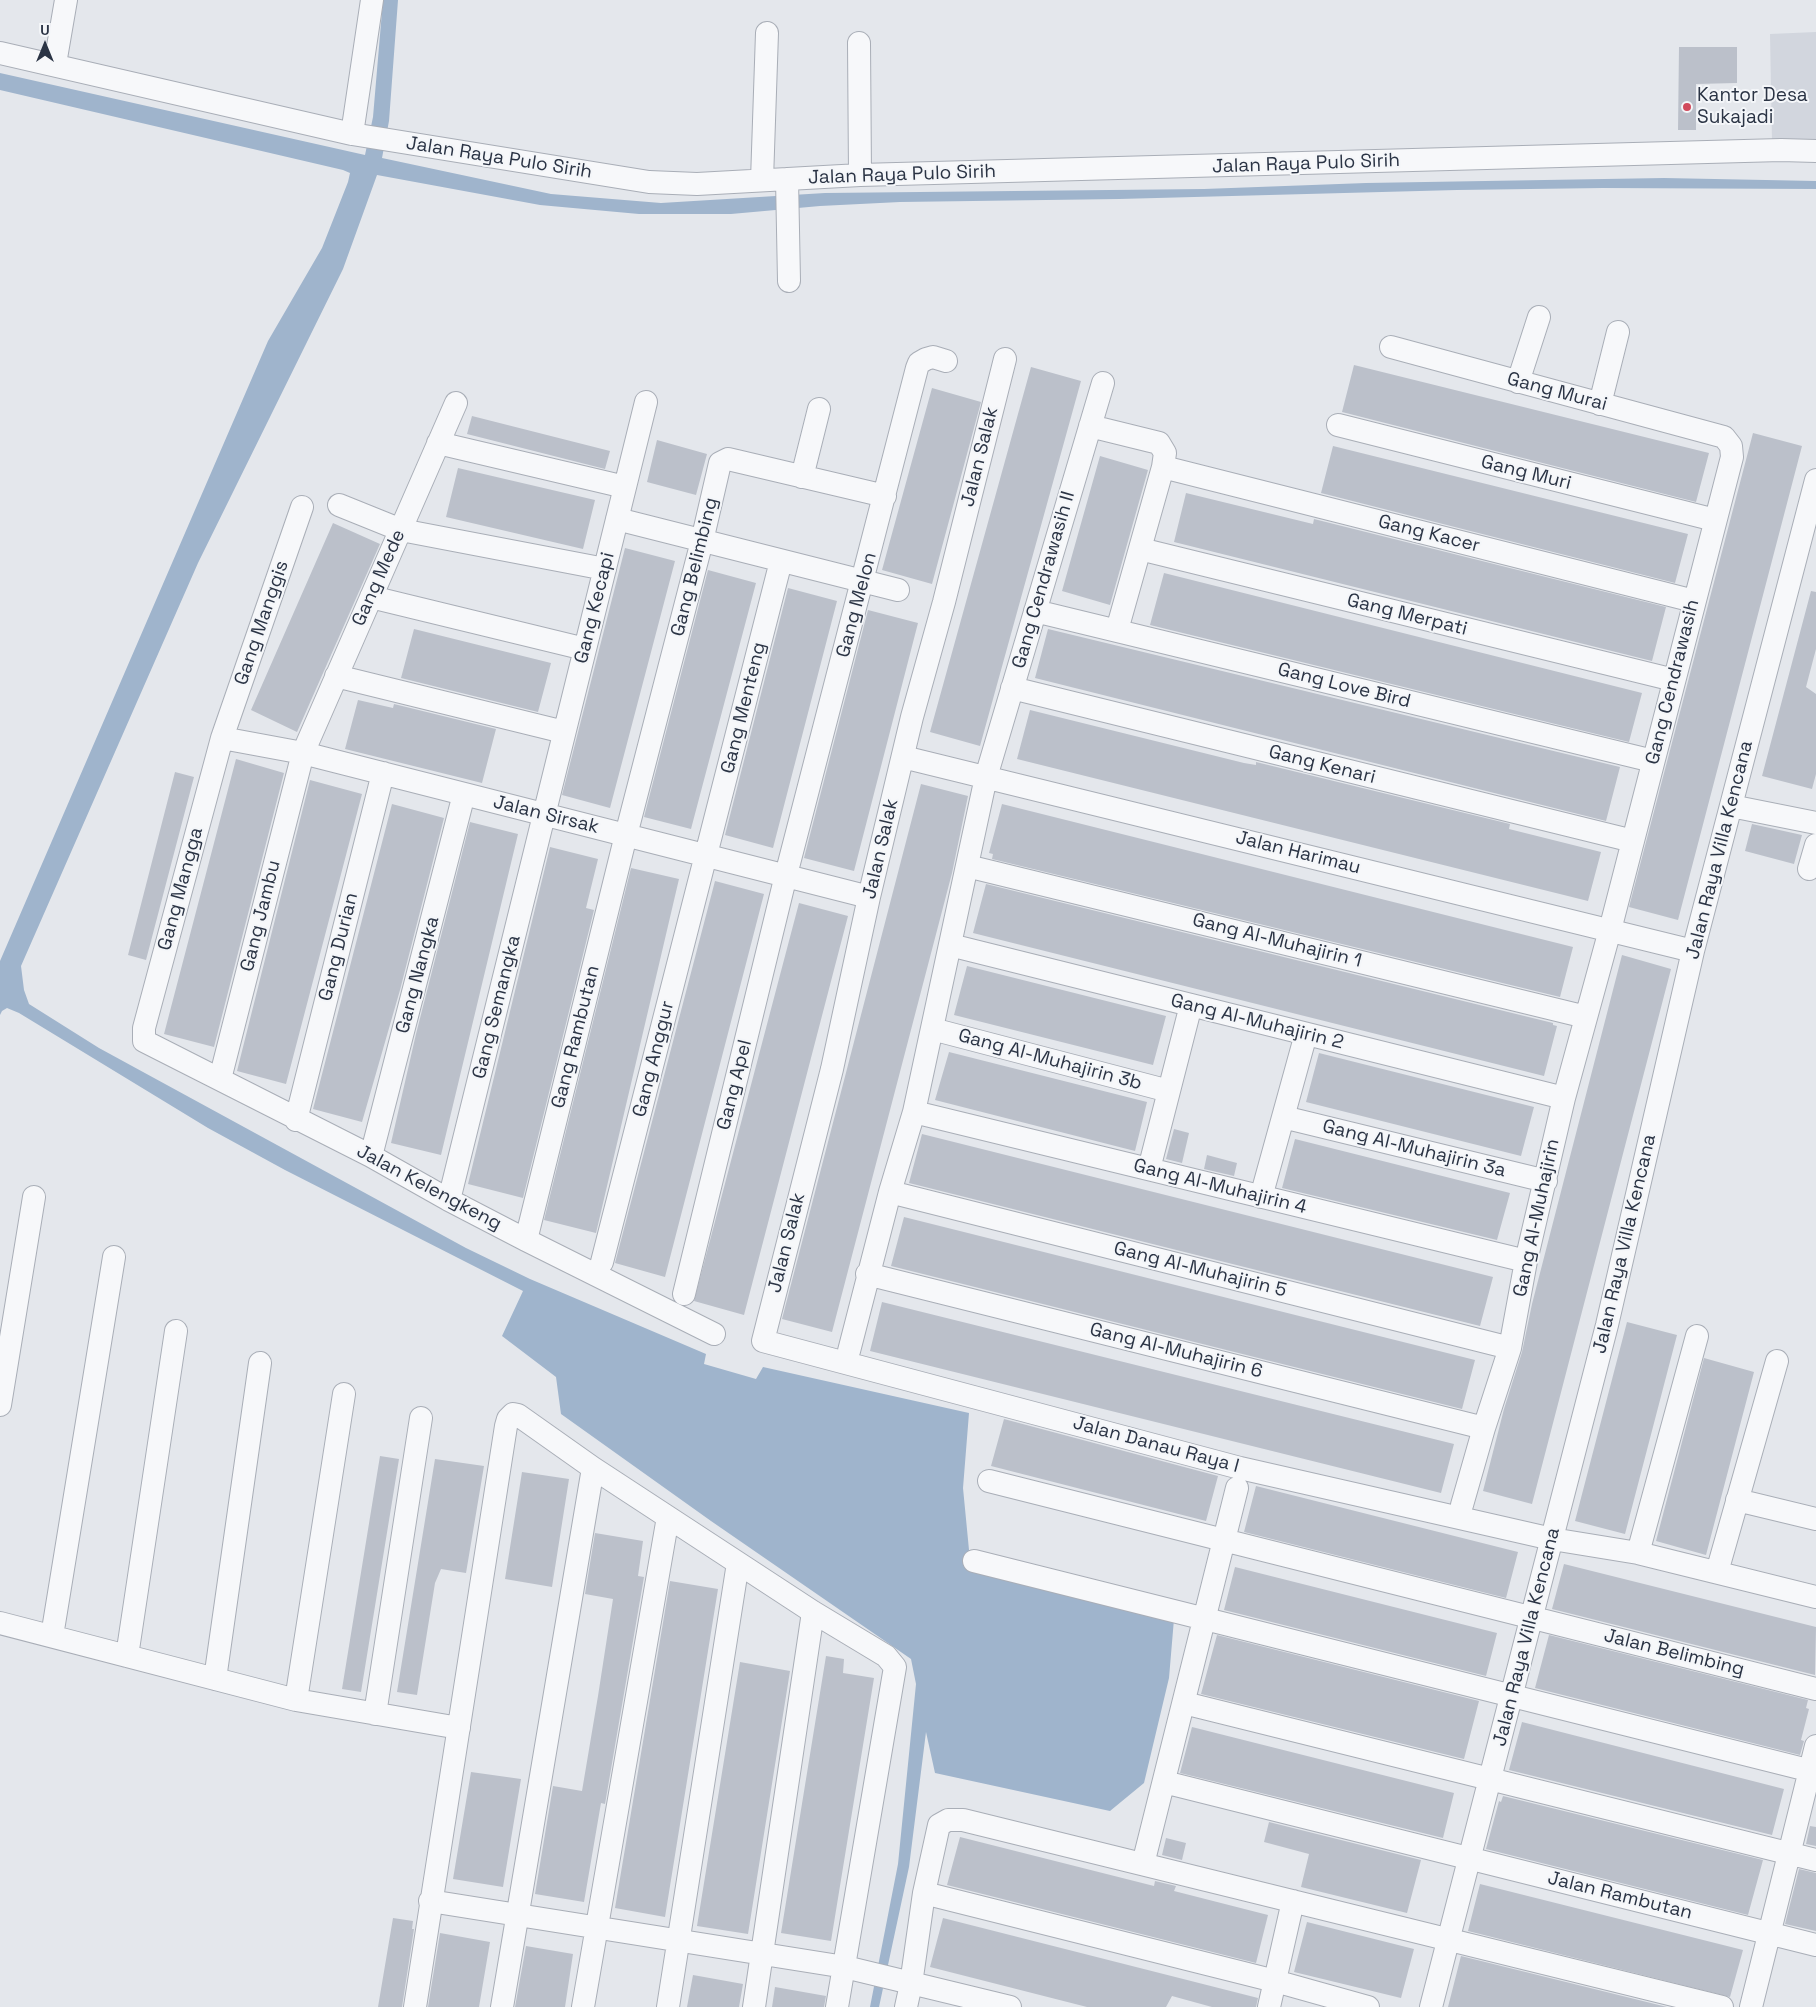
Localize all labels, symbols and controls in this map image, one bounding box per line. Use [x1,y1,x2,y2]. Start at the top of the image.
north arrow [20,20,70,70]
text: U [40,21,50,39]
place label: Kantor Desa Sukajadi [1697,85,1808,129]
marker: Kantor Desa Sukajadi [1681,101,1693,113]
street label: Jalan Raya Pulo Sirih [404,132,594,184]
street label: Jalan Raya Pulo Sirih [1212,149,1400,179]
street label: Jalan Raya Pulo Sirih [808,160,996,190]
street label: Gang Murai [1504,368,1610,416]
street label: Jalan Salak [957,405,1003,509]
street label: Gang Muri [1479,451,1573,495]
street label: Gang Cendrawasih II [1008,489,1080,671]
street label: Gang Belimbing [667,495,723,639]
street label: Gang Kacer [1376,510,1482,558]
street label: Gang Mede [348,526,410,630]
street label: Gang Kecapi [570,550,620,666]
street label: Gang Melon [832,550,882,660]
street label: Gang Manggis [230,558,294,688]
street label: Gang Merpati [1345,589,1469,641]
street label: Gang Cendrawasih [1641,597,1705,767]
street label: Gang Menteng [717,640,771,776]
street label: Gang Love Bird [1275,658,1413,714]
street label: Jalan Raya Villa Kencana [1682,738,1758,962]
street label: Gang Kenari [1266,741,1378,789]
street label: Jalan Sirsak [491,791,601,839]
street label: Jalan Salak [858,797,904,901]
street label: Gang Mangga [154,825,208,953]
street label: Jalan Harimau [1233,826,1363,880]
street label: Gang Jambu [236,858,286,974]
street label: Gang Durian [315,890,363,1004]
street label: Gang Al-Muhajirin 1 [1190,909,1364,973]
street label: Gang Nangka [391,914,445,1036]
street label: Gang Semangka [468,933,526,1081]
street label: Gang Rambutan [547,963,605,1111]
street label: Gang Al-Muhajirin 2 [1168,989,1346,1055]
street label: Gang Anggur [629,999,679,1119]
street label: Gang Al-Muhajirin 3b [956,1024,1144,1096]
street label: Gang Apel [713,1037,757,1133]
street label: Gang Al-Muhajirin 3a [1320,1115,1508,1183]
street label: Jalan Raya Villa Kencana [1589,1132,1661,1356]
street label: Gang Al-Muhajirin [1509,1137,1565,1299]
street label: Jalan Kelengkeng [353,1140,505,1236]
street label: Gang Al-Muhajirin 4 [1131,1154,1309,1220]
street label: Jalan Salak [764,1191,810,1295]
street label: Gang Al-Muhajirin 5 [1111,1238,1289,1302]
street label: Gang Al-Muhajirin 6 [1087,1318,1265,1384]
street label: Jalan Danau Raya I [1070,1412,1242,1478]
street label: Jalan Raya Villa Kencana [1489,1525,1565,1749]
street label: Jalan Belimbing [1601,1625,1747,1681]
street label: Jalan Rambutan [1545,1867,1695,1925]

